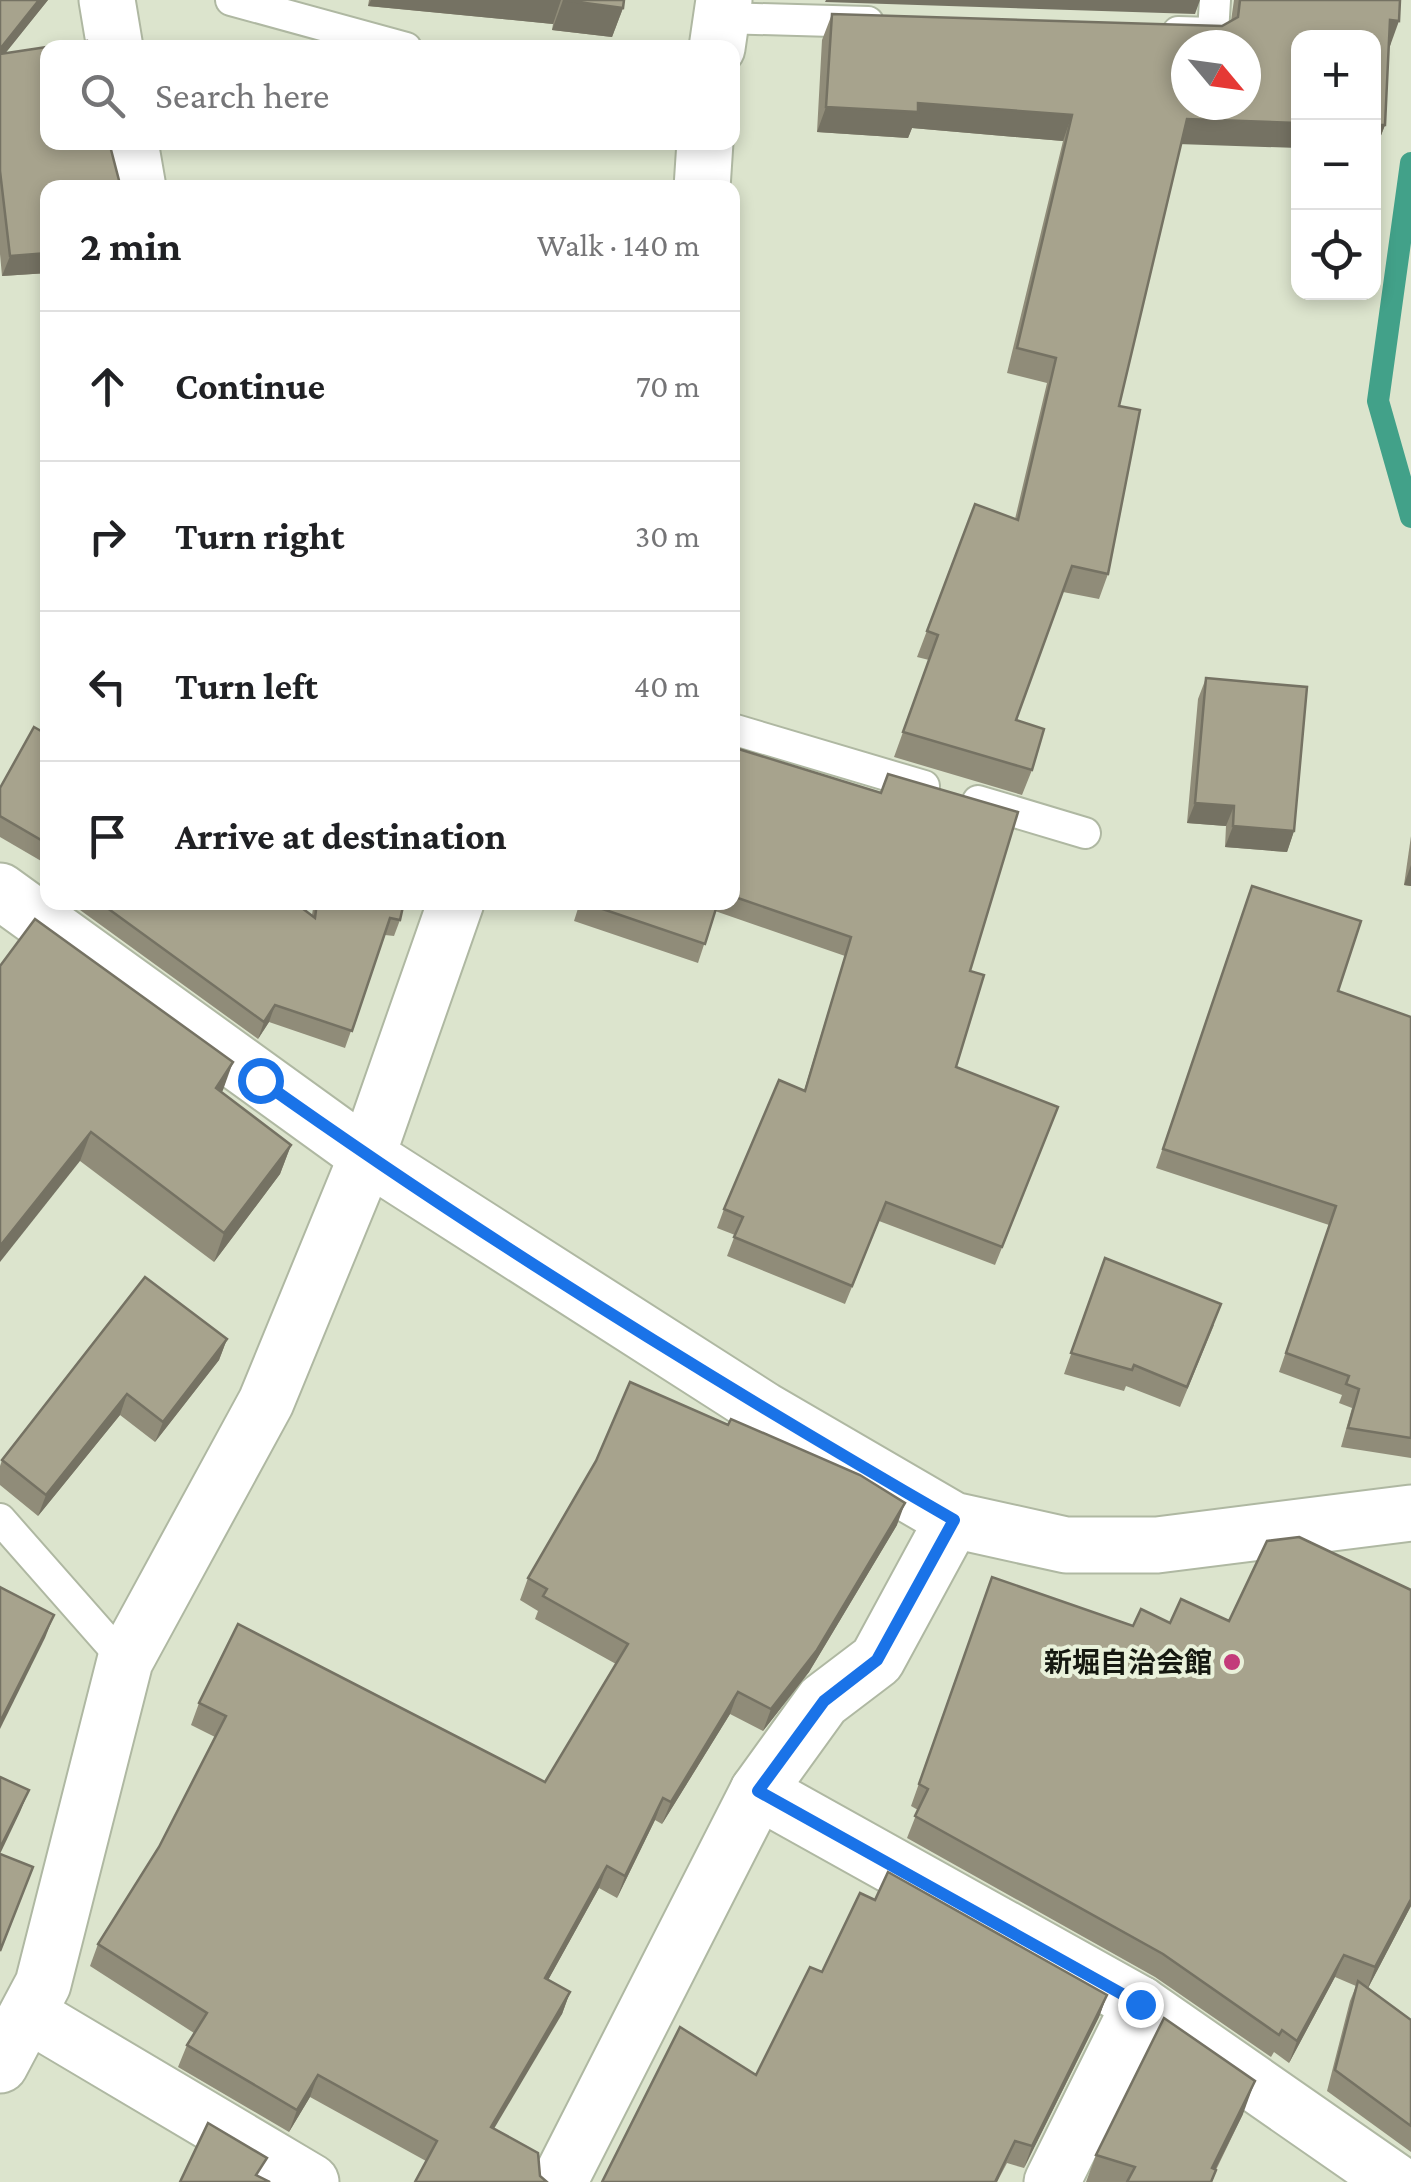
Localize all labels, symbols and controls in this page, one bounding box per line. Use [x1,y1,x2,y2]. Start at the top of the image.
north arrow [1171,30,1261,120]
map controls [1291,30,1381,300]
button: + [1291,30,1381,120]
search box [40,40,740,150]
icon: search [75,68,130,123]
text: Search here [155,74,329,116]
button: − [1291,120,1381,210]
button: locate [1291,210,1381,300]
text: 2 min [80,222,181,269]
text: Walk · 140 m [537,227,700,263]
icon: ahead [80,359,135,414]
text: Continue [175,365,325,407]
text: 70 m [636,368,700,404]
icon: right [80,509,135,564]
text: Turn right [175,515,344,557]
text: 30 m [635,518,700,554]
icon: left [80,659,135,714]
text: Turn left [175,665,318,707]
text: 40 m [634,668,700,704]
icon: arrive [80,809,135,864]
text: Arrive at destination [175,815,507,857]
route start [238,1058,284,1104]
place label: 新堀自治会館 [1044,1647,1212,1678]
marker: 新堀自治会館 [1221,1651,1243,1673]
route end [1118,1982,1164,2028]

